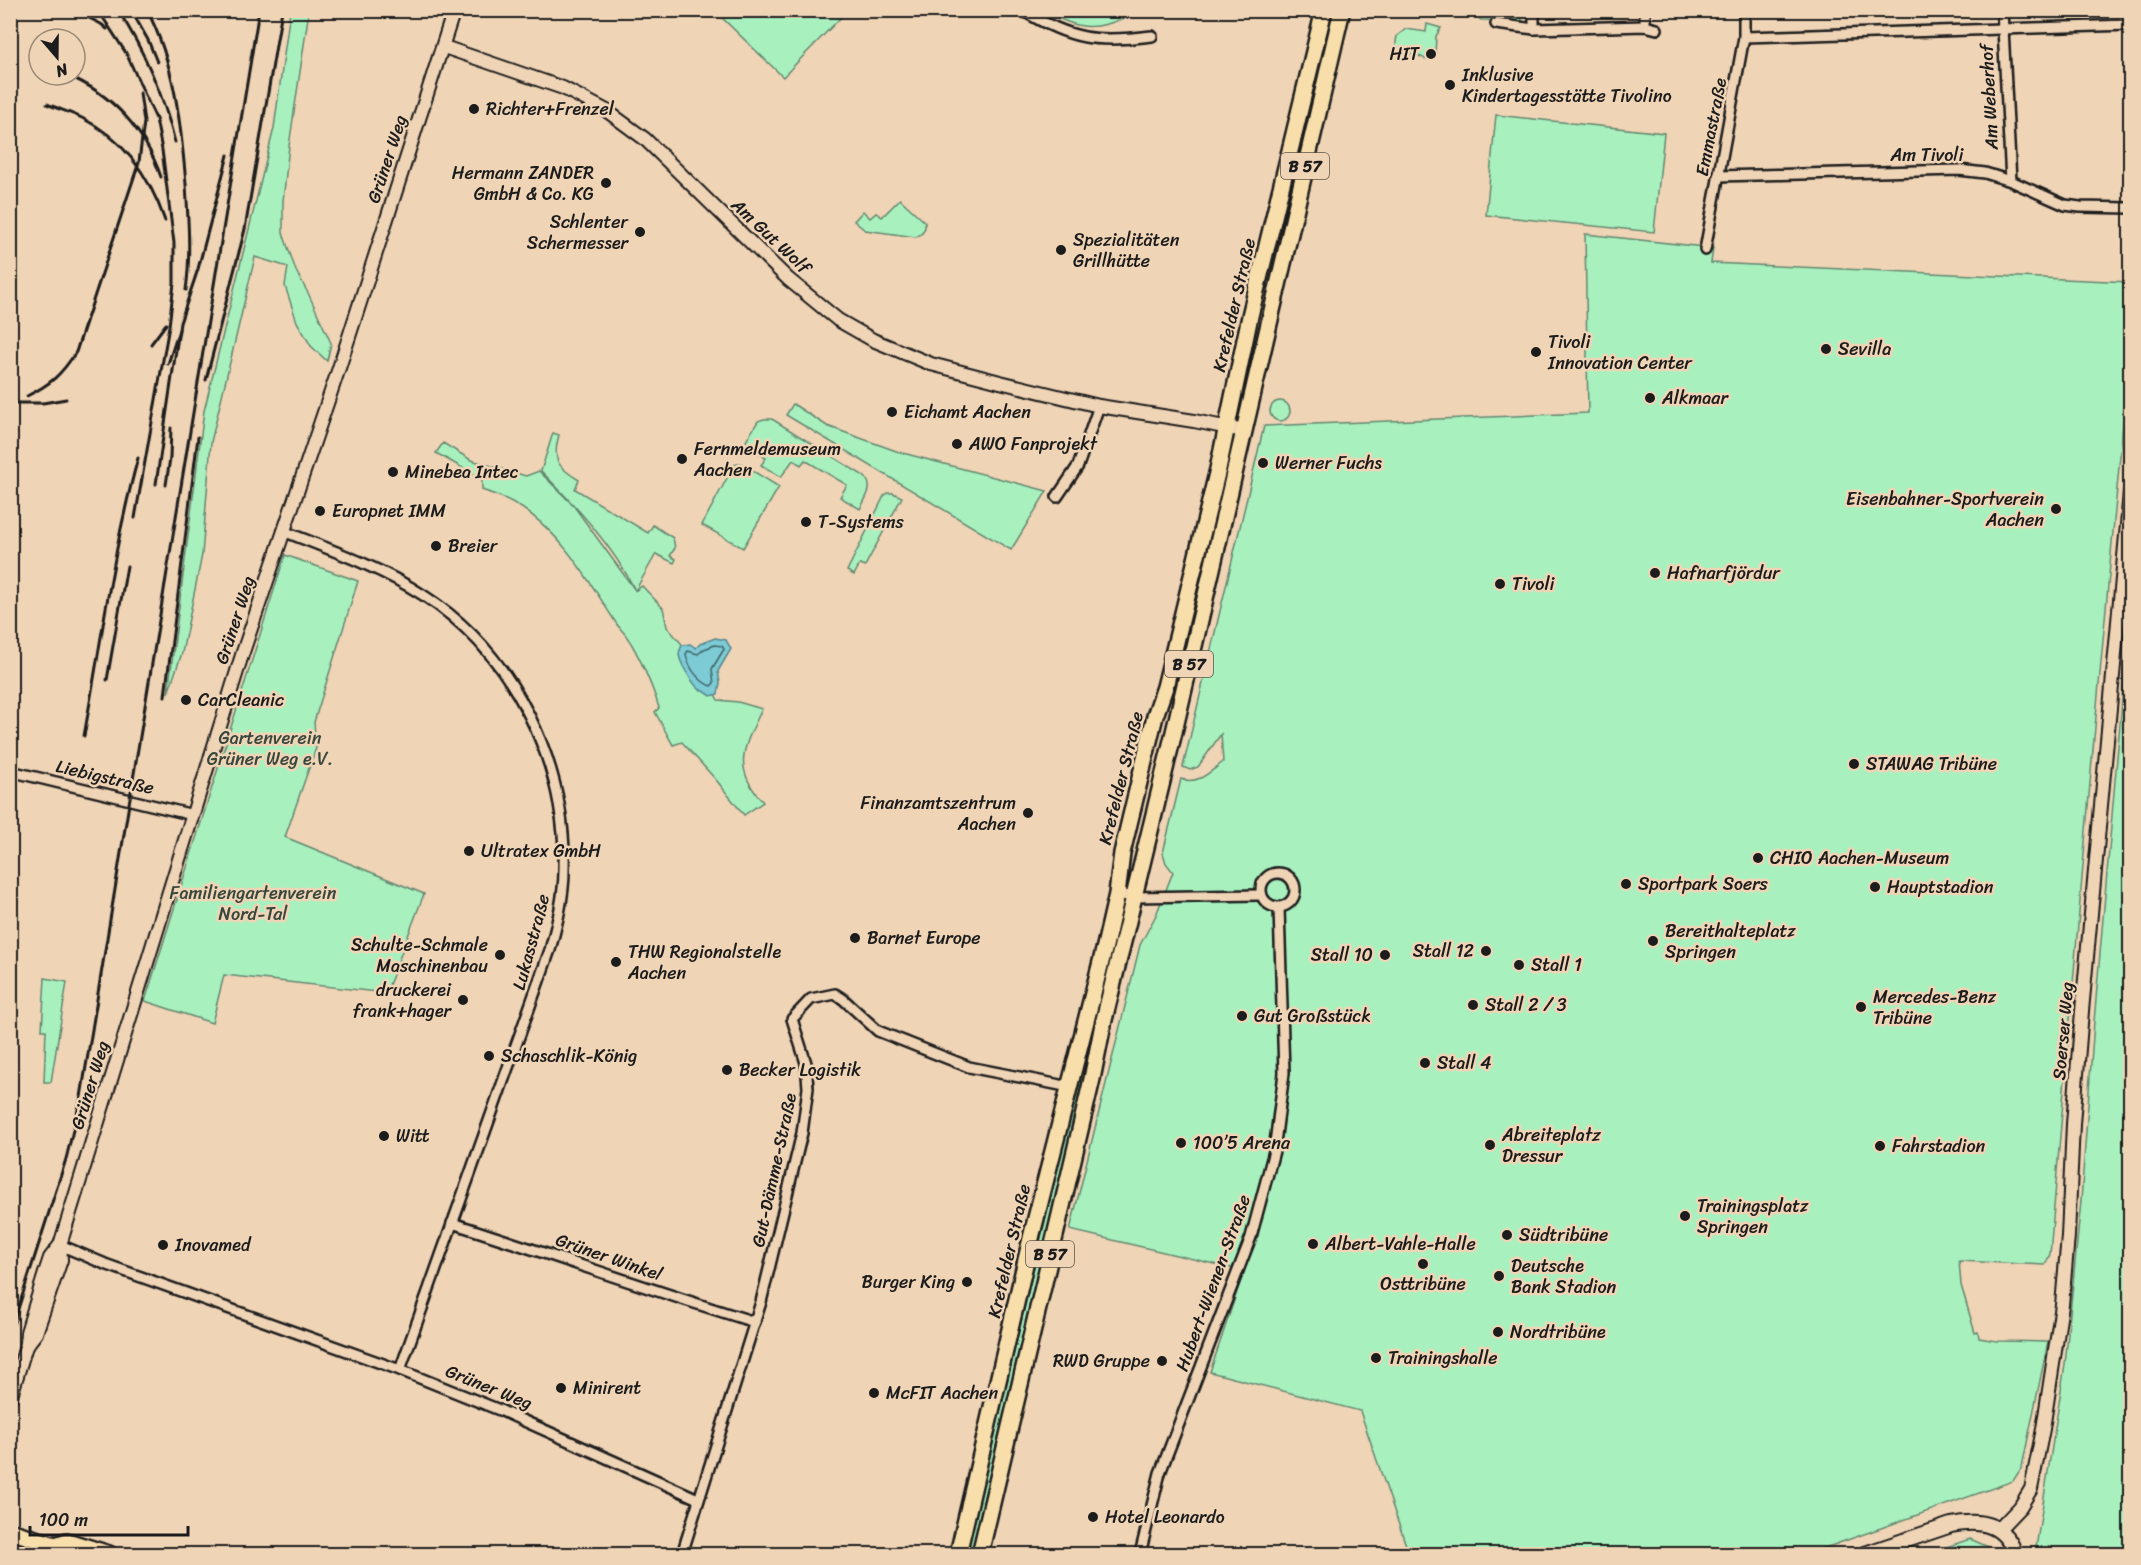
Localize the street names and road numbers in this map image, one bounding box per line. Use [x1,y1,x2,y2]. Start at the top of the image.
street label: Am Weberhof [1970,41,2008,152]
street label: Emmastraße [1686,75,1736,179]
street label: Grüner Weg [358,111,416,207]
street label: Am Tivoli [1890,139,1964,171]
road number: B 57 [1281,153,1329,179]
street label: Am Gut Wolf [723,189,821,284]
street label: Krefelder Straße [1203,235,1265,375]
street label: Grüner Weg [206,572,264,668]
road number: B 57 [1165,651,1213,677]
street label: Krefelder Straße [1089,708,1153,848]
street label: Liebigstraße [53,750,157,804]
street label: Lukasstraße [503,890,559,994]
street label: Soerser Weg [2043,981,2083,1081]
street label: Grüner Weg [61,1037,119,1133]
street label: Gut-Dämme-Straße [742,1090,806,1250]
street label: Krefelder Straße [978,1181,1040,1321]
street label: Hubert-Wienen-Straße [1166,1190,1260,1376]
street label: Grüner Winkel [551,1224,668,1291]
road number: B 57 [1026,1241,1074,1267]
street label: Grüner Weg [441,1355,537,1419]

